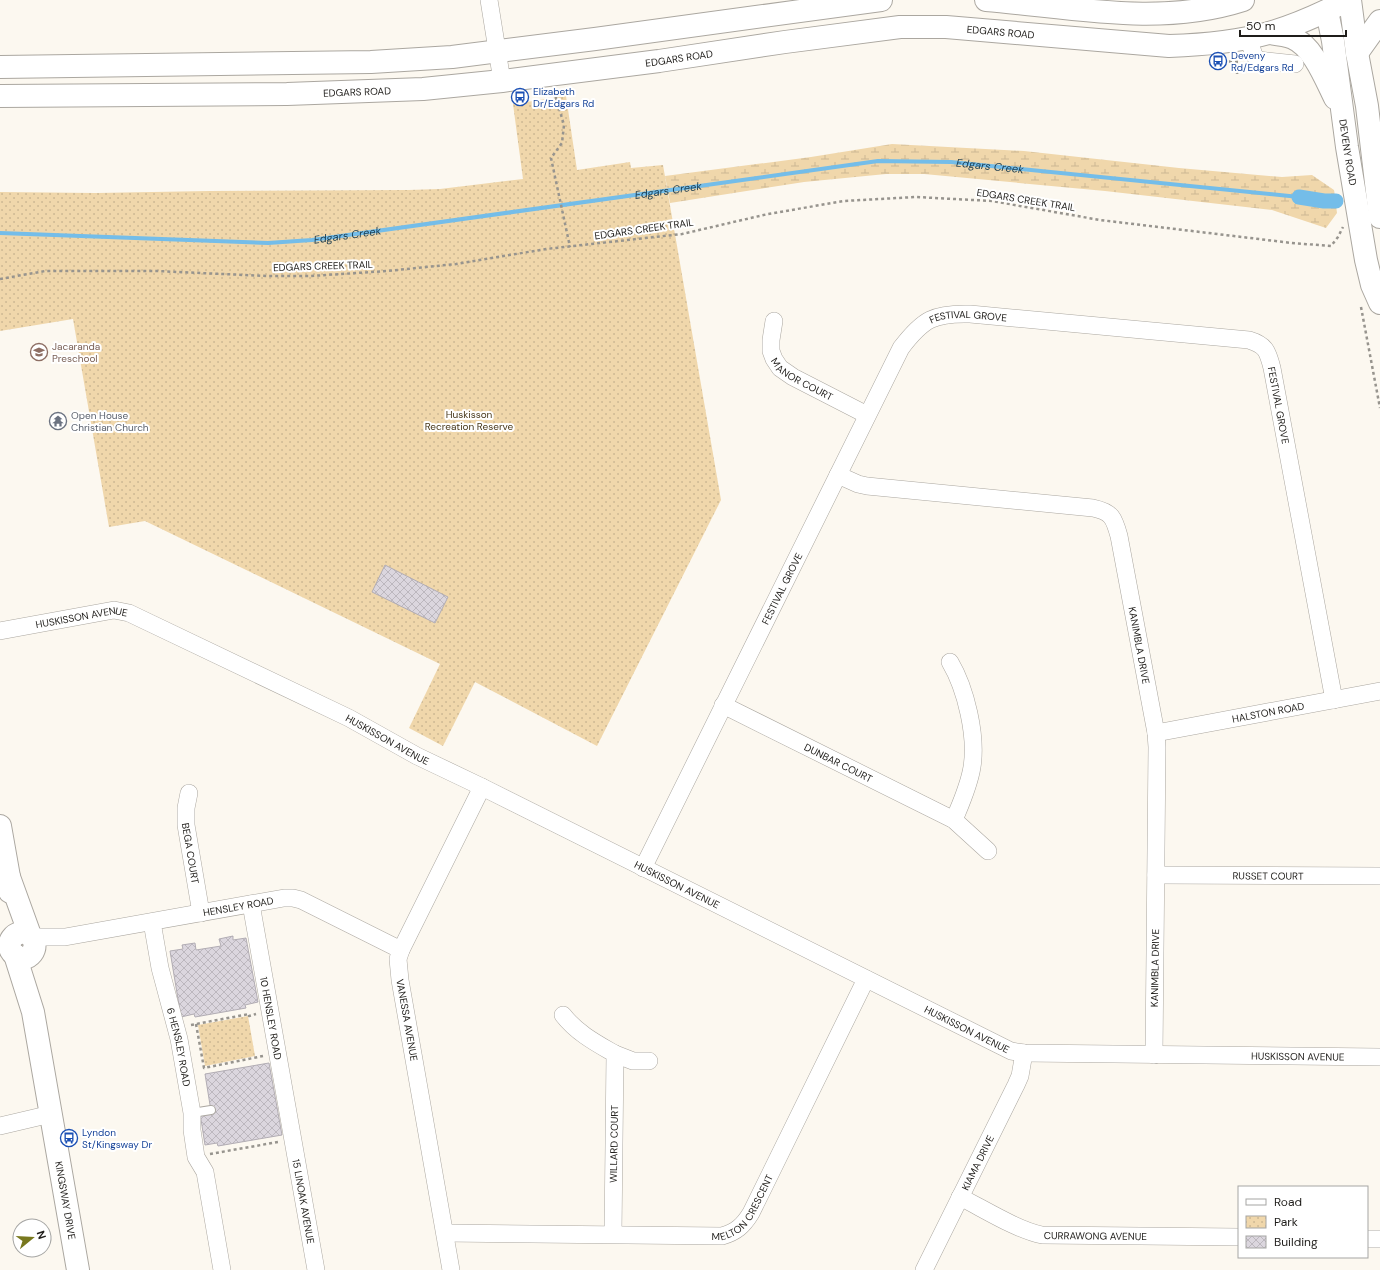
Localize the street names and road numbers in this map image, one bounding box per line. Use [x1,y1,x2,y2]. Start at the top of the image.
street label: EDGARS ROAD [966,22,1035,41]
street label: EDGARS ROAD [645,46,714,69]
street label: EDGARS ROAD [323,84,391,99]
street label: DEVENY ROAD [1337,118,1360,187]
street label: EDGARS CREEK TRAIL [976,186,1076,214]
street label: EDGARS CREEK TRAIL [594,216,694,242]
street label: EDGARS CREEK TRAIL [273,258,373,274]
street label: FESTIVAL GROVE [927,307,1008,326]
street label: MANOR COURT [768,355,836,403]
street label: FESTIVAL GROVE [1265,366,1293,445]
street label: FESTIVAL GROVE [758,550,805,626]
street label: HUSKISSON AVENUE [34,603,129,631]
street label: KANIMBLA DRIVE [1126,606,1153,685]
street label: HALSTON ROAD [1231,699,1305,725]
street label: HUSKISSON AVENUE [343,711,432,768]
street label: DUNBAR COURT [802,740,875,785]
street label: BEGA COURT [179,822,202,885]
street label: HUSKISSON AVENUE [632,858,722,911]
street label: RUSSET COURT [1232,869,1304,882]
street label: HENSLEY ROAD [202,893,275,919]
street label: KANIMBLA DRIVE [1148,928,1162,1007]
street label: 10 HENSLEY ROAD [258,976,285,1061]
street label: VANESSA AVENUE [393,978,421,1062]
street label: HUSKISSON AVENUE [922,1002,1012,1056]
street label: 6 HENSLEY ROAD [164,1006,194,1087]
street label: HUSKISSON AVENUE [1251,1049,1345,1063]
street label: WILLARD COURT [607,1105,621,1183]
street label: KIAMA DRIVE [958,1132,997,1192]
street label: 15 LINOAK AVENUE [290,1158,318,1245]
street label: KINGSWAY DRIVE [53,1160,79,1241]
street label: MELTON CRESCENT [712,1172,776,1243]
street label: CURRAWONG AVENUE [1044,1229,1147,1243]

